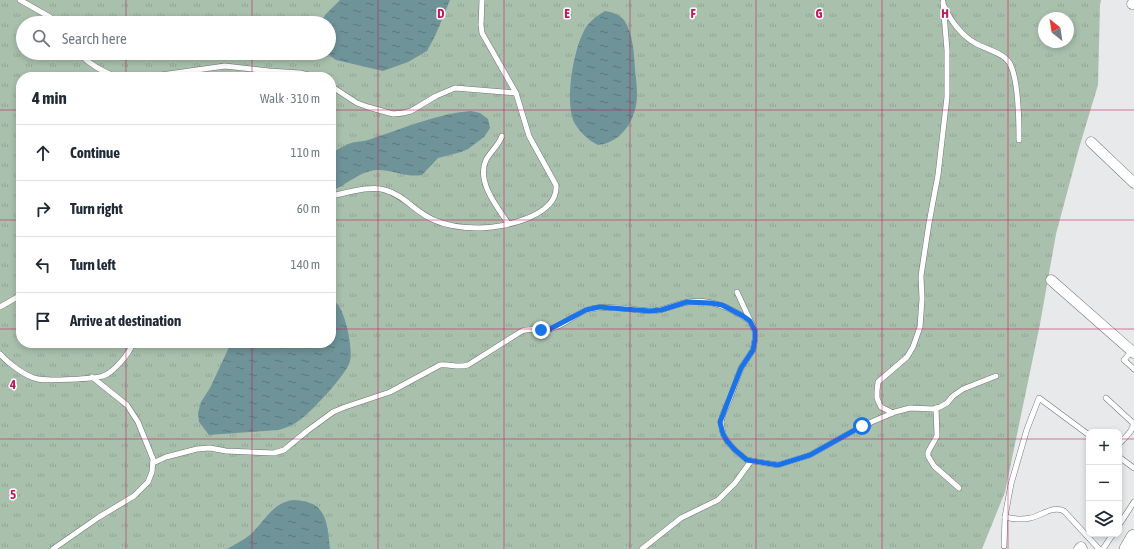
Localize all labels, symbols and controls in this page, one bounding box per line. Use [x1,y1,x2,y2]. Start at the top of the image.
text: D [437,6,445,21]
text: E [564,6,570,21]
text: F [690,6,696,21]
text: G [816,6,823,21]
text: H [941,6,949,21]
north arrow [1038,12,1074,48]
search box [16,16,336,60]
icon: search [30,27,52,49]
text: Search here [62,30,127,47]
text: 4 min [32,88,67,108]
text: Walk · 310 m [260,91,320,106]
icon: ahead [32,142,54,164]
text: Continue [70,144,120,161]
text: 110 m [291,145,320,160]
icon: right [32,198,54,220]
text: Turn right [70,200,123,217]
text: 60 m [297,201,320,216]
icon: left [32,254,54,276]
text: Turn left [70,256,116,273]
text: 140 m [291,257,320,272]
icon: arrive [32,310,54,332]
text: Arrive at destination [70,312,181,329]
route end [532,321,550,339]
text: 4 [9,377,16,392]
route start [853,417,871,435]
map controls [1086,429,1122,537]
button: + [1086,429,1122,465]
button: − [1086,465,1122,501]
text: 5 [10,487,16,502]
button: layers [1086,501,1122,537]

